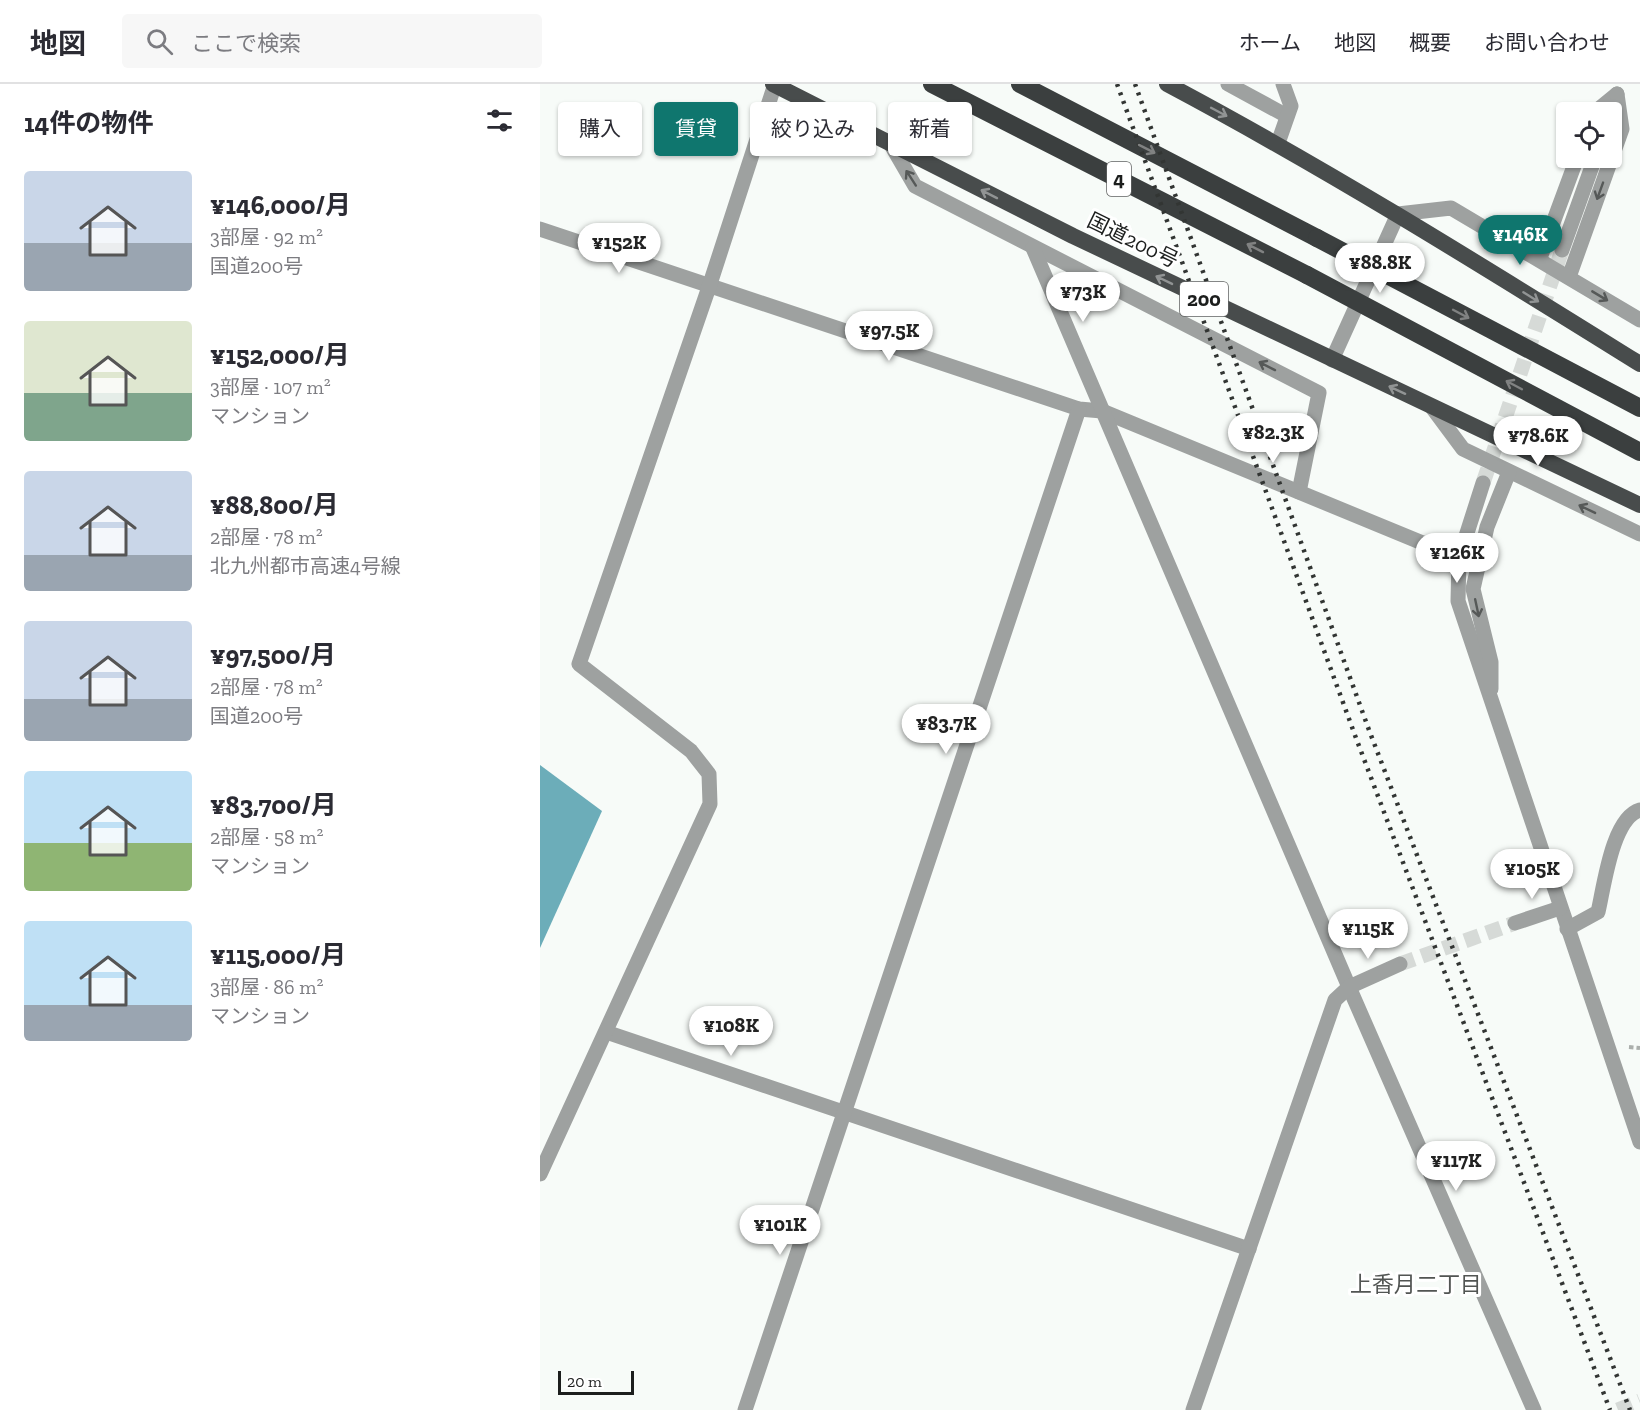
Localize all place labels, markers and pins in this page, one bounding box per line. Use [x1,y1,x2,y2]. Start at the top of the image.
pin: ¥146K [1478,215,1562,266]
pin: ¥152K [577,223,661,274]
pin: ¥88.8K [1331,243,1429,294]
pin: ¥73K [1047,272,1119,323]
pin: ¥97.5K [840,311,938,362]
pin: ¥82.3K [1224,413,1322,464]
pin: ¥78.6K [1489,416,1587,467]
pin: ¥126K [1415,533,1499,584]
pin: ¥83.7K [897,704,995,755]
pin: ¥105K [1490,849,1574,900]
pin: ¥115K [1326,909,1410,960]
pin: ¥108K [689,1006,773,1057]
pin: ¥117K [1414,1141,1498,1192]
pin: ¥101K [738,1205,822,1256]

